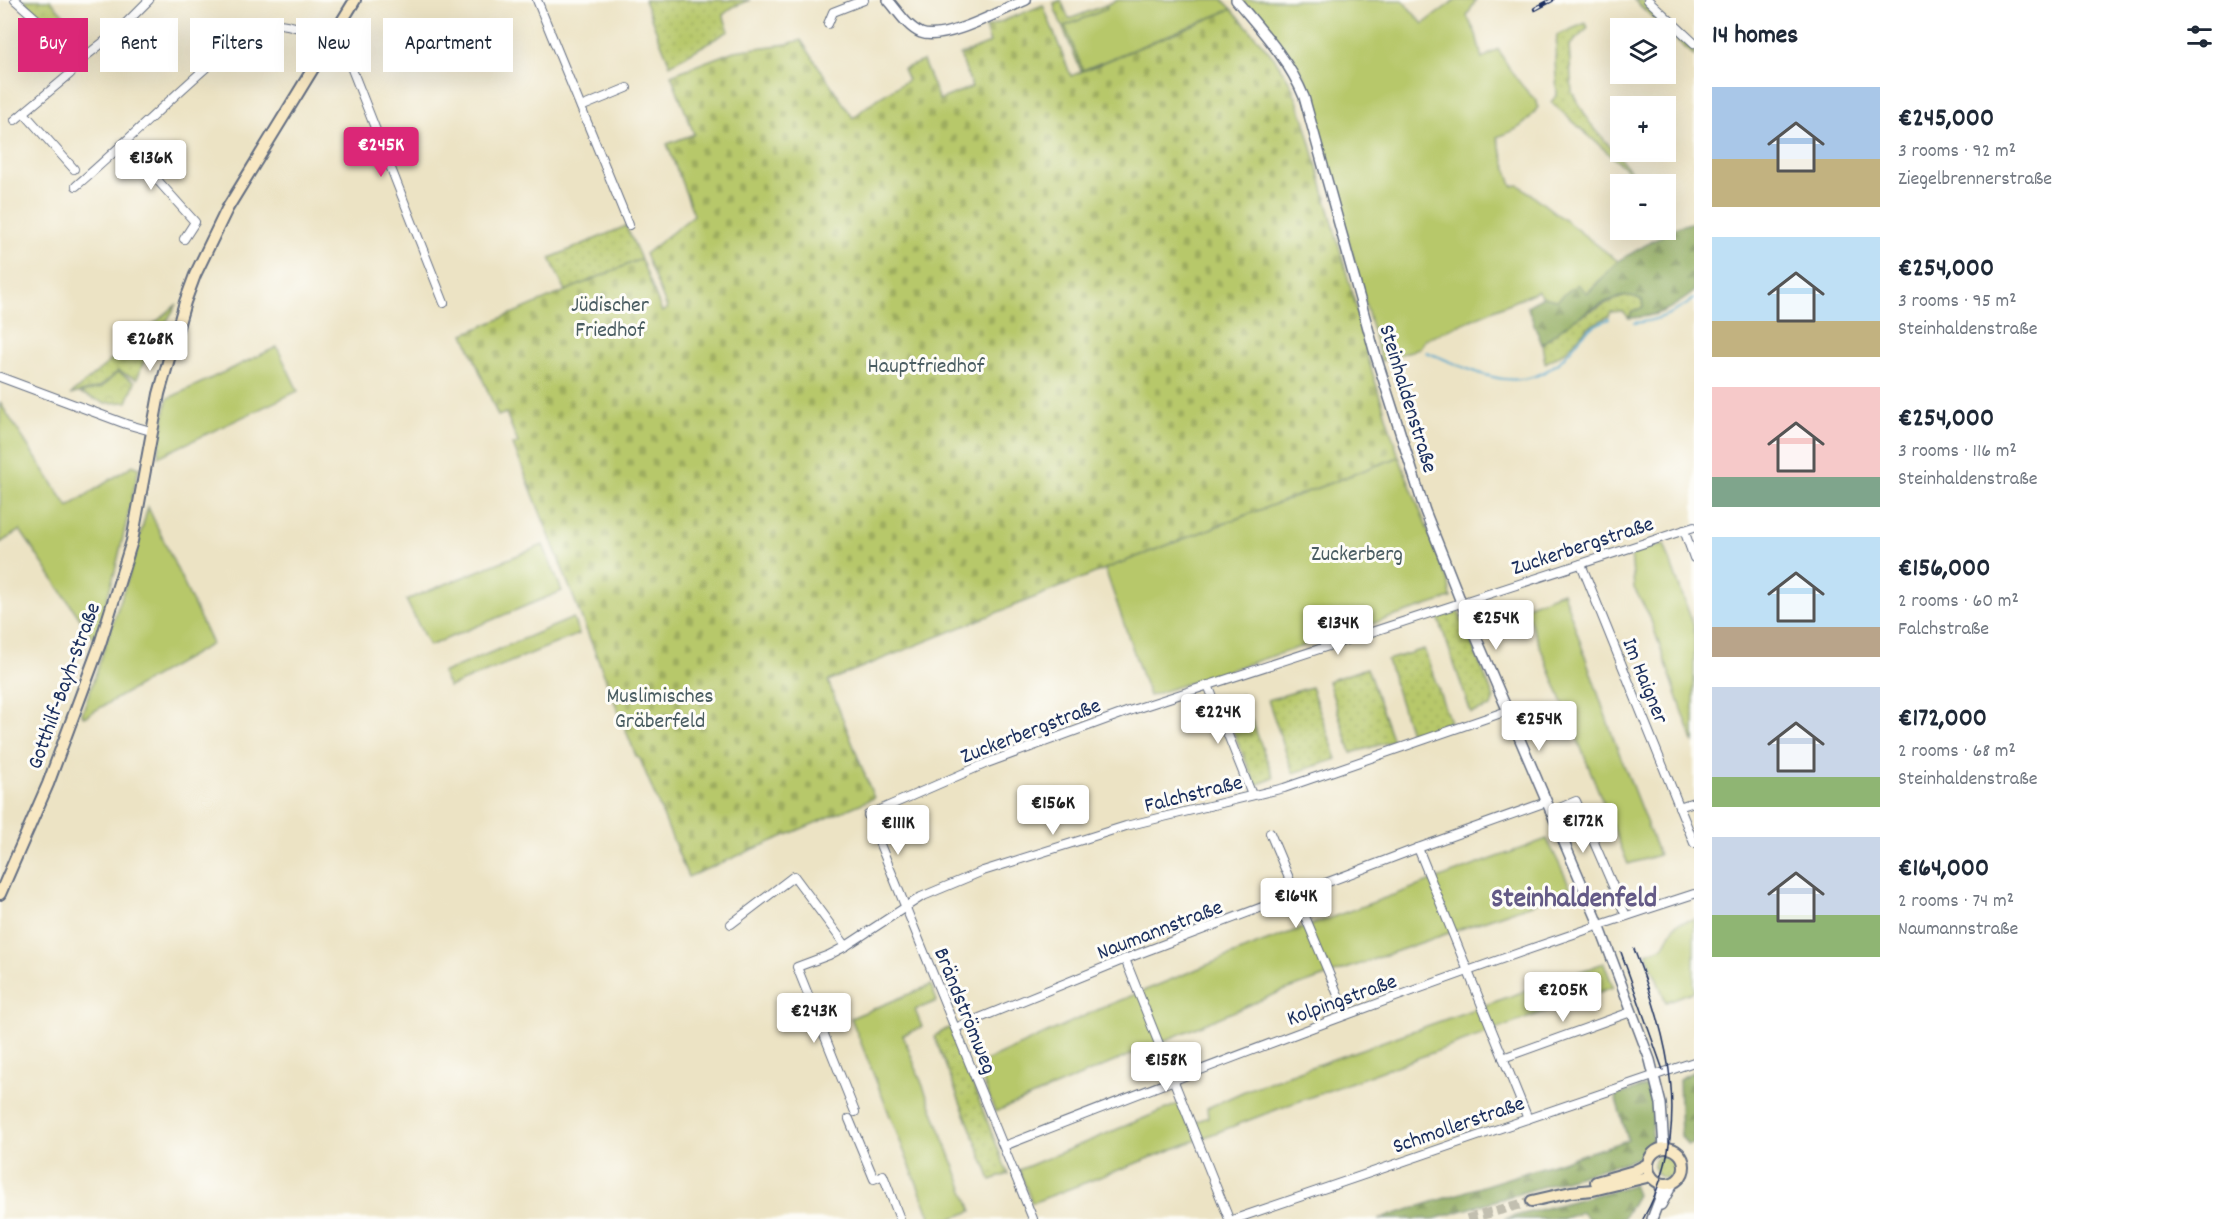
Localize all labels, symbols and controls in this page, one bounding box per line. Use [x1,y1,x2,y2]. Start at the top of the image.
chip: Buy [18,18,88,72]
chip: Rent [100,18,178,72]
chip: Filters [190,18,284,72]
chip: New [296,18,371,72]
chip: Apartment [383,18,513,72]
map controls [1610,18,1676,240]
button: layers [1610,18,1676,84]
text: 14 homes [1712,18,1798,55]
icon: filters [2183,20,2216,53]
button: + [1610,96,1676,162]
text: €245,000 [1898,101,1994,138]
icon: home [1760,111,1832,183]
pin: €245K [339,127,423,178]
text: €245K [358,132,404,160]
text: 3 rooms · 92 m² [1898,138,2016,166]
pin: €136K [109,140,193,191]
text: €136K [129,145,173,173]
text: Ziegelbrennerstraße [1898,166,2052,194]
button: − [1610,174,1676,240]
text: €254,000 [1898,251,1994,288]
icon: home [1760,261,1832,333]
text: 3 rooms · 95 m² [1898,288,2017,316]
park label: Jüdischer Friedhof [571,291,650,347]
text: Steinhaldenstraße [1898,316,2038,344]
pin: €268K [108,321,192,372]
street label: Steinhaldenstraße [1369,321,1444,477]
text: €268K [127,326,173,354]
park label: Hauptfriedhof [868,352,986,383]
text: €254,000 [1898,401,1994,438]
icon: home [1760,411,1832,483]
text: 3 rooms · 116 m² [1898,438,2017,466]
text: Steinhaldenstraße [1898,466,2038,494]
street label: Zuckerbergstraße [1508,510,1658,585]
park label: Zuckerberg [1311,540,1403,571]
text: €156,000 [1898,551,1990,588]
icon: home [1760,561,1832,633]
text: 2 rooms · 60 m² [1898,588,2019,616]
street label: Gotthilf-Bayh-Straße [21,598,110,774]
pin: €254K [1454,600,1538,651]
pin: €134K [1296,605,1380,656]
text: €254K [1473,605,1519,633]
text: €134K [1317,610,1359,638]
text: Falchstraße [1898,616,1989,644]
street label: Im Haigner [1612,634,1675,730]
park label: Muslimisches Gräberfeld [606,682,714,738]
street label: Zuckerbergstraße [957,691,1106,773]
pin: €224K [1176,694,1260,745]
text: €224K [1195,699,1241,727]
pin: €254K [1497,701,1581,752]
text: €172,000 [1898,701,1987,738]
text: €254K [1516,706,1562,734]
icon: home [1760,711,1832,783]
text: 2 rooms · 68 m² [1898,738,2016,766]
text: Steinhaldenstraße [1898,766,2038,794]
street label: Falchstraße [1141,768,1246,823]
pin: €156K [1011,785,1095,836]
text: €156K [1031,790,1075,818]
pin: €172K [1541,803,1625,854]
pin: €111K [856,805,940,856]
text: €172K [1562,808,1604,836]
text: €111K [881,810,915,838]
text: €164,000 [1898,851,1989,888]
icon: home [1760,861,1832,933]
pin: €164K [1254,878,1338,929]
district label: Steinhaldenfeld [1491,881,1657,921]
text: €164K [1275,883,1317,911]
text: 2 rooms · 74 m² [1898,888,2014,916]
street label: Naumannstraße [1093,893,1228,969]
text: Naumannstraße [1898,916,2018,944]
street label: Brändströmweg [924,943,1003,1079]
street label: Kolpingstraße [1283,967,1402,1036]
pin: €205K [1521,972,1605,1023]
text: €205K [1538,977,1588,1005]
pin: €243K [772,993,856,1044]
text: €243K [791,998,837,1026]
pin: €158K [1124,1042,1208,1093]
text: €158K [1145,1047,1187,1075]
street label: Schmollerstraße [1389,1089,1529,1163]

